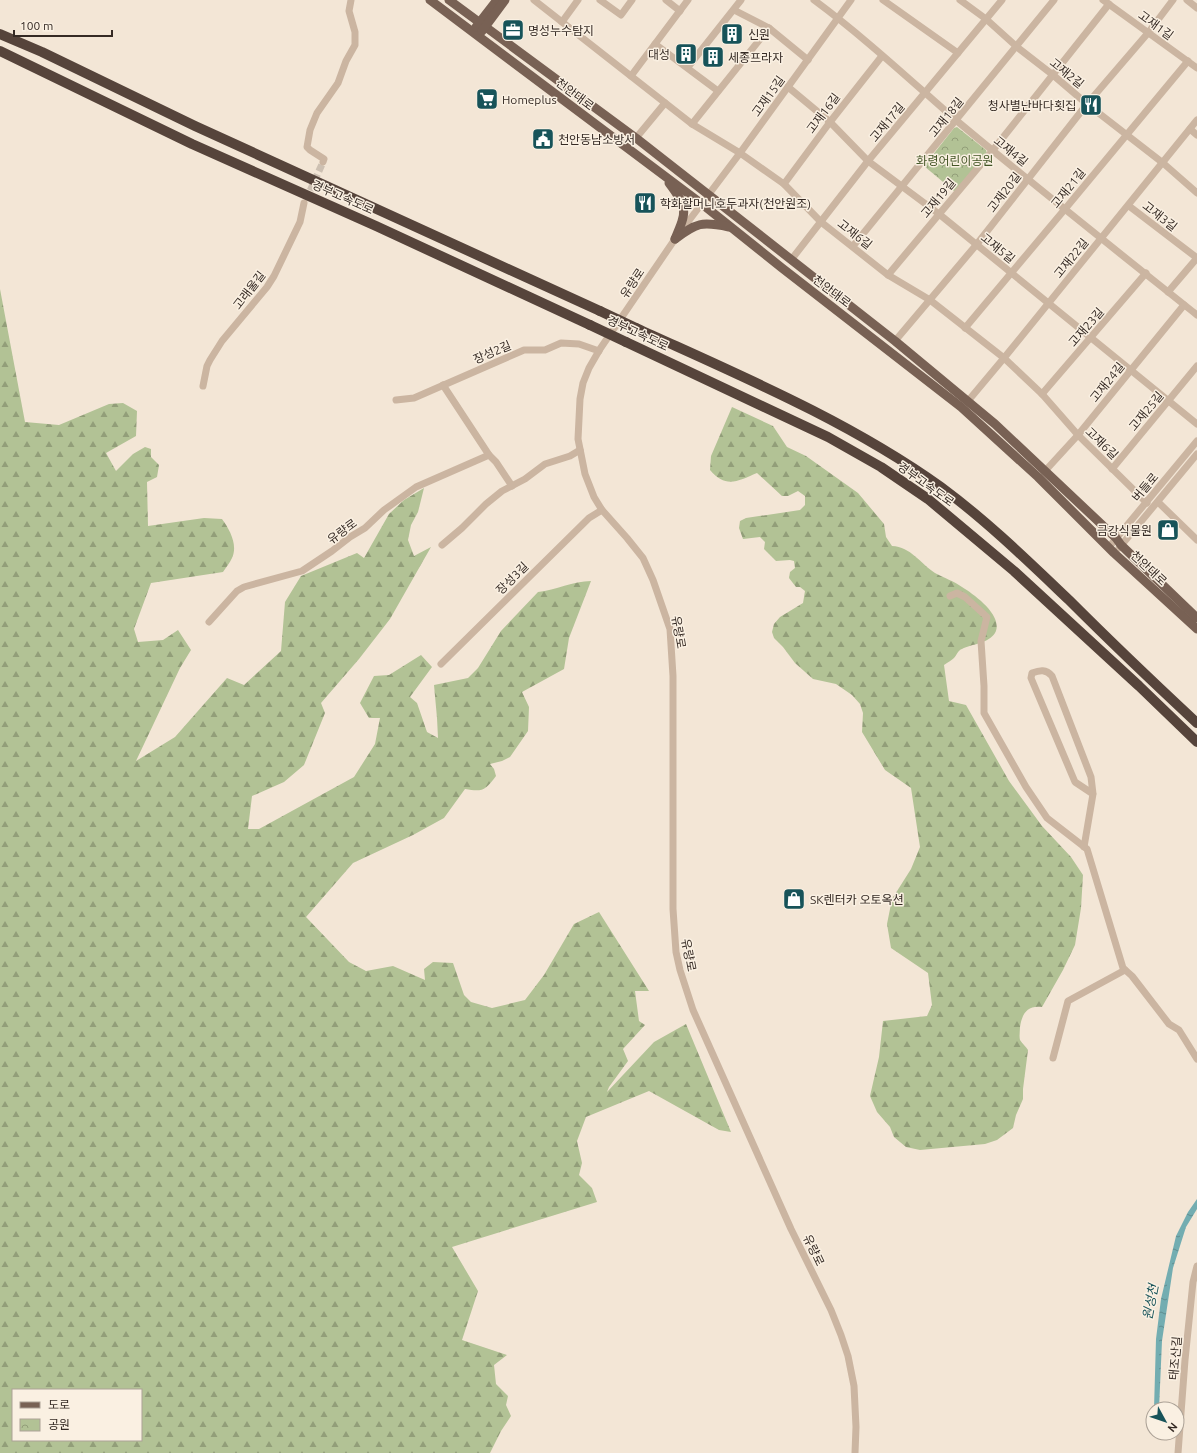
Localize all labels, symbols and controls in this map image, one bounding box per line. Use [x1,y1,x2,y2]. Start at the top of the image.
street label: 고재1길 [1136,8,1176,42]
scale bar [14,12,112,38]
office icon: 명성누수탐지 [500,17,526,43]
text: 100 m [20,19,53,32]
building icon: 신원 [719,21,745,47]
place label: 명성누수탐지 [528,24,594,37]
place label: 신원 [748,28,770,41]
building icon: 대성 [673,41,699,67]
building icon: 세종프라자 [700,44,726,70]
place label: 대성 [648,48,670,61]
place label: 세종프라자 [728,51,783,64]
street label: 고재2길 [1047,55,1087,91]
street label: 고재15길 [749,73,787,119]
street label: 천안대로 [553,76,597,112]
supermarket icon: Homeplus [474,86,500,112]
street label: 고재16길 [804,90,842,136]
restaurant icon: 청사별난바다횟집 [1078,92,1104,118]
place label: Homeplus [502,93,557,106]
street label: 고재18길 [926,95,966,139]
place label: 청사별난바다횟집 [988,99,1076,112]
street label: 고재17길 [867,100,907,144]
public building icon: 천안동남소방서 [530,126,556,152]
place label: 천안동남소방서 [558,133,635,146]
street label: 고재4길 [991,133,1031,169]
park label: 화령어린이공원 [916,154,994,167]
street label: 고재21길 [1048,166,1088,210]
street label: 고재20길 [985,170,1023,214]
street label: 고재19길 [918,176,958,220]
street label: 경부고속도로 [310,178,376,216]
restaurant icon: 학화할머니호두과자(천안원조) [632,190,658,216]
place label: 학화할머니호두과자(천안원조) [660,197,811,211]
street label: 고재3길 [1140,199,1180,233]
street label: 고재6길 [835,217,875,251]
street label: 고재5길 [978,230,1018,266]
street label: 고재22길 [1051,236,1091,280]
street label: 유량로 [617,266,647,300]
street label: 고래울길 [230,269,268,311]
street label: 천안대로 [810,273,854,309]
street label: 고재23길 [1066,305,1106,349]
street label: 경부고속도로 [605,313,671,353]
street label: 장성2길 [471,338,513,366]
street label: 고재24길 [1087,360,1127,404]
street label: 고재25길 [1126,389,1166,433]
street label: 고재6길 [1083,424,1121,462]
street label: 경부고속도로 [895,459,957,509]
street label: 버들로 [1129,470,1161,504]
street label: 유량로 [325,516,359,546]
shop icon: 금강식물원 [1155,517,1181,543]
place label: 금강식물원 [1097,524,1152,537]
street label: 천안대로 [1128,548,1170,588]
street label: 장성3길 [493,559,531,597]
street label: 유량로 [670,615,688,649]
shop icon: SK렌터카 오토옥션 [781,886,807,912]
place label: SK렌터카 오토옥션 [810,893,904,906]
street label: 유량로 [679,938,699,972]
street label: 유량로 [801,1232,827,1268]
water label: 원성천 [1140,1282,1160,1321]
street label: 태조산길 [1167,1335,1183,1381]
legend [12,1389,142,1441]
text: 도로 [48,1398,70,1411]
north arrow [1145,1401,1185,1441]
text: 공원 [48,1418,70,1431]
text: N [1165,1420,1180,1434]

